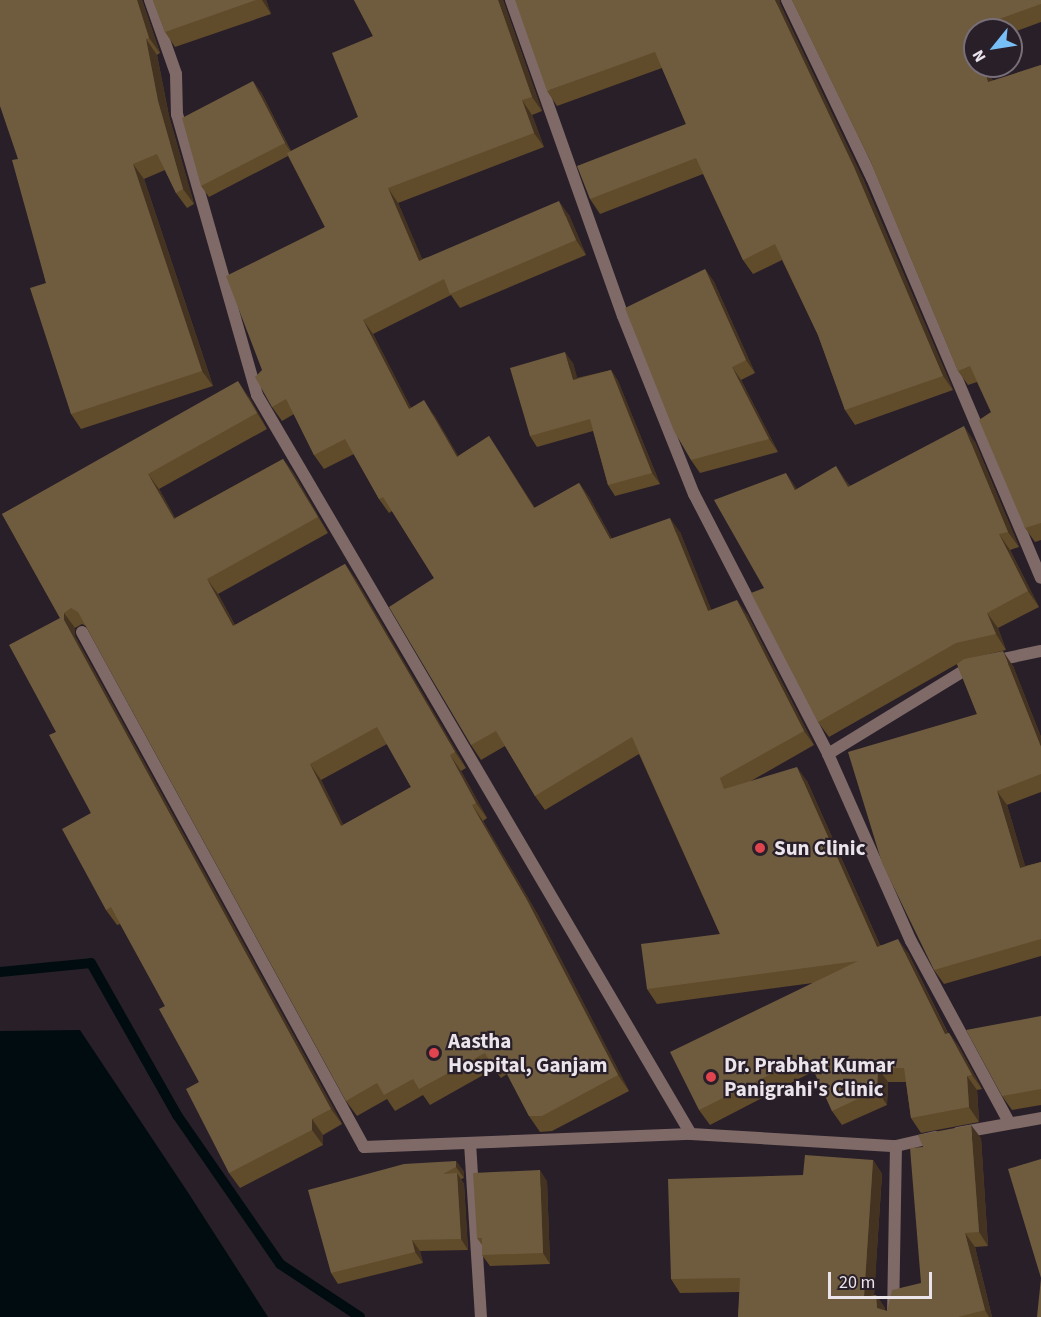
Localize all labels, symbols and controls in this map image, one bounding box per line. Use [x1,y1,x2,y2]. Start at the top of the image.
north arrow [963,18,1023,78]
text: N [967,46,991,66]
place label: Sun Clinic [774,835,865,861]
marker: Sun Clinic [751,839,769,857]
place label: Aastha Hospital, Ganjam [448,1028,607,1078]
marker: Aastha Hospital, Ganjam [425,1044,443,1062]
place label: Dr. Prabhat Kumar Panigrahi's Clinic [724,1052,895,1102]
marker: Dr. Prabhat Kumar Panigrahi's Clinic [702,1068,720,1086]
scale bar [831,1260,934,1298]
text: 20 m [839,1270,875,1295]

